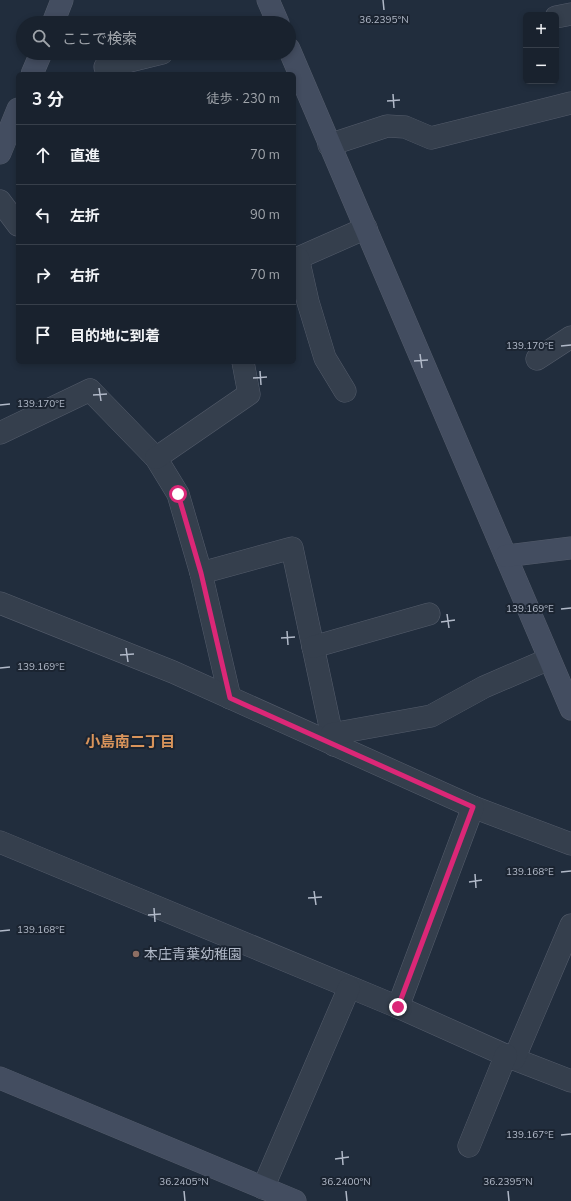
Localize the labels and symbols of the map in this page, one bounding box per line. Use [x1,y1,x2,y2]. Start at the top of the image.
text: 36.2395°N [359,13,409,27]
text: 139.170°E [506,339,554,353]
text: 139.170°E [17,397,65,411]
route start [169,485,187,503]
text: 139.169°E [506,602,554,616]
text: 139.169°E [17,660,65,674]
district label: 小島南二丁目 [85,732,175,752]
text: 139.168°E [506,865,554,879]
text: 139.168°E [17,923,65,937]
place label: 本庄青葉幼稚園 [144,945,242,964]
marker: 本庄青葉幼稚園 [131,949,141,959]
route end [389,998,407,1016]
text: 139.167°E [506,1128,554,1142]
text: 36.2405°N [159,1175,209,1189]
text: 36.2400°N [321,1175,371,1189]
text: 36.2395°N [483,1175,533,1189]

